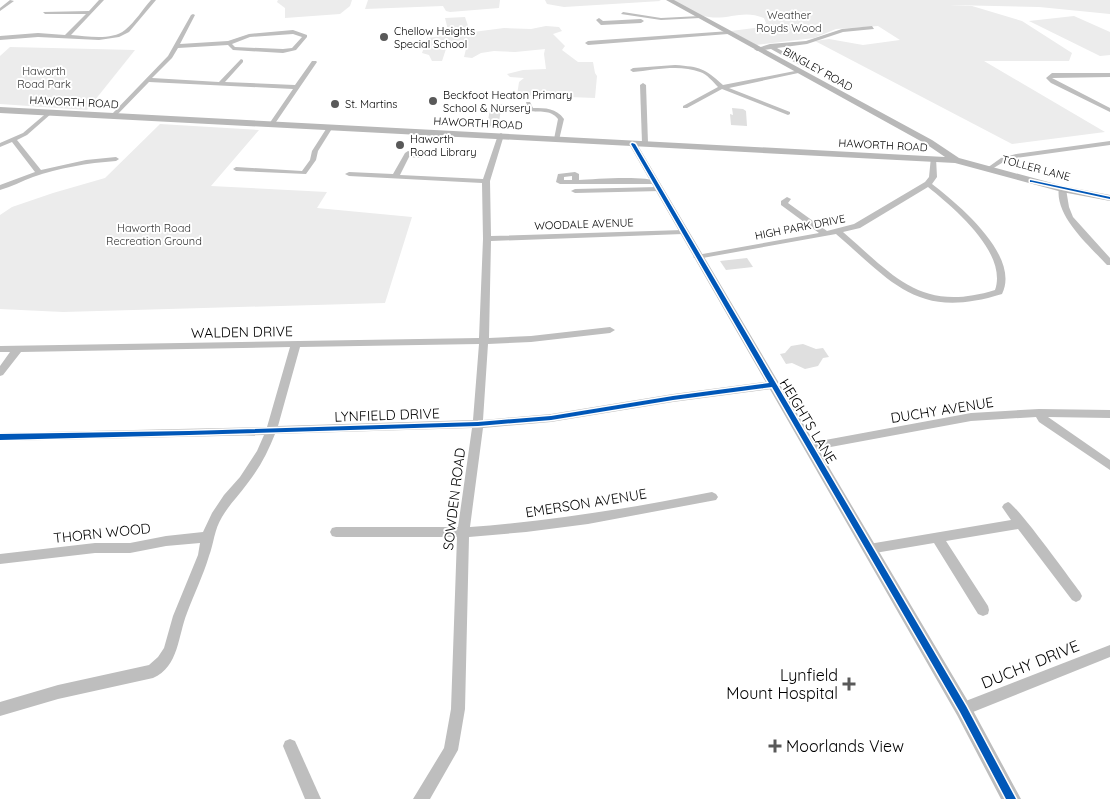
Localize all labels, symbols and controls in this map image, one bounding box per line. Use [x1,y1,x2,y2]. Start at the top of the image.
park label: Weather Royds Wood [756,8,822,35]
place label: Chellow Heights Special School [394,24,475,51]
marker: Chellow Heights Special School [378,31,390,43]
street label: BINGLEY ROAD [781,44,855,94]
park label: Haworth Road Park [17,64,71,91]
place label: Beckfoot Heaton Primary School & Nursery [443,88,572,115]
street label: HAWORTH ROAD [29,93,119,111]
marker: Beckfoot Heaton Primary School & Nursery [427,95,439,107]
place label: St. Martins [345,97,398,111]
marker: St. Martins [329,98,341,110]
street label: HAWORTH ROAD [433,114,523,132]
place label: Haworth Road Library [410,132,476,159]
street label: HAWORTH ROAD [838,136,928,154]
marker: Haworth Road Library [394,139,406,151]
street label: TOLLER LANE [1000,152,1072,184]
street label: HIGH PARK DRIVE [754,211,846,243]
street label: WOODALE AVENUE [534,215,634,233]
park label: Haworth Road Recreation Ground [106,221,202,248]
street label: WALDEN DRIVE [191,322,293,342]
street label: HEIGHTS LANE [776,375,840,467]
street label: DUCHY AVENUE [889,393,995,427]
street label: LYNFIELD DRIVE [334,404,440,426]
street label: SOWDEN ROAD [439,447,469,551]
street label: EMERSON AVENUE [524,485,648,521]
street label: THORN WOOD [53,519,151,547]
street label: DUCHY DRIVE [978,635,1082,693]
place label: Lynfield Mount Hospital [726,665,838,703]
marker: Lynfield Mount Hospital [842,677,856,691]
place label: Moorlands View [786,736,904,756]
marker: Moorlands View [768,739,782,753]

